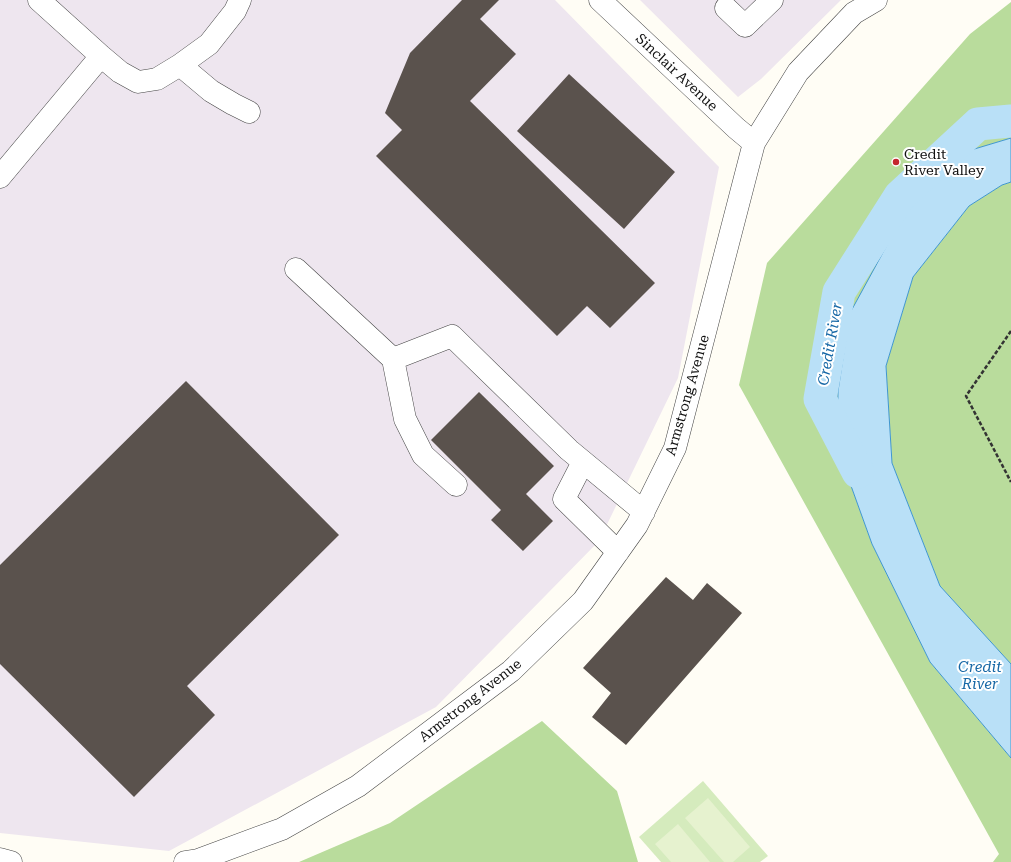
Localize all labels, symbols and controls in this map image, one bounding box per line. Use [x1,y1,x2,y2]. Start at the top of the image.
street label: Sinclair Avenue [633,30,721,114]
place label: Credit River Valley [904,146,985,178]
marker: Credit River Valley [891,157,901,167]
water label: Credit River [814,300,846,387]
street label: Armstrong Avenue [662,332,712,457]
street label: Armstrong Avenue [416,655,524,745]
water label: Credit River [958,658,1002,693]

